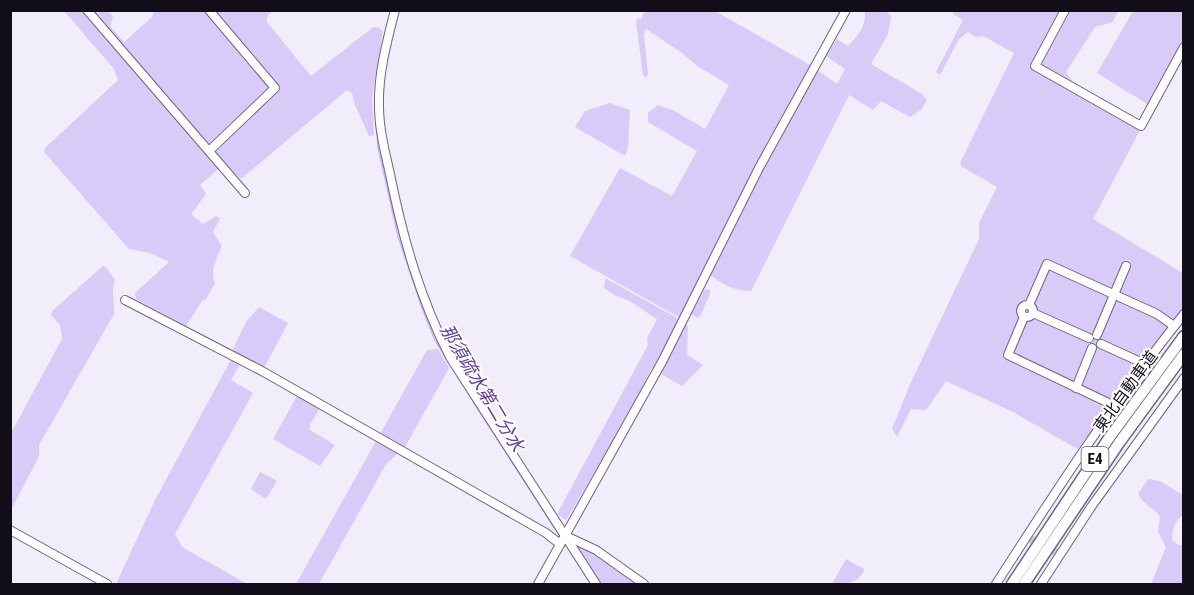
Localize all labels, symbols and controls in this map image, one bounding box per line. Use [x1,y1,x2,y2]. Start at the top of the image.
water label: 那須疏水第二分水 [436,321,530,457]
street label: 東北自動車道 [1090,347,1161,436]
road number: E4 [1082,447,1108,471]

